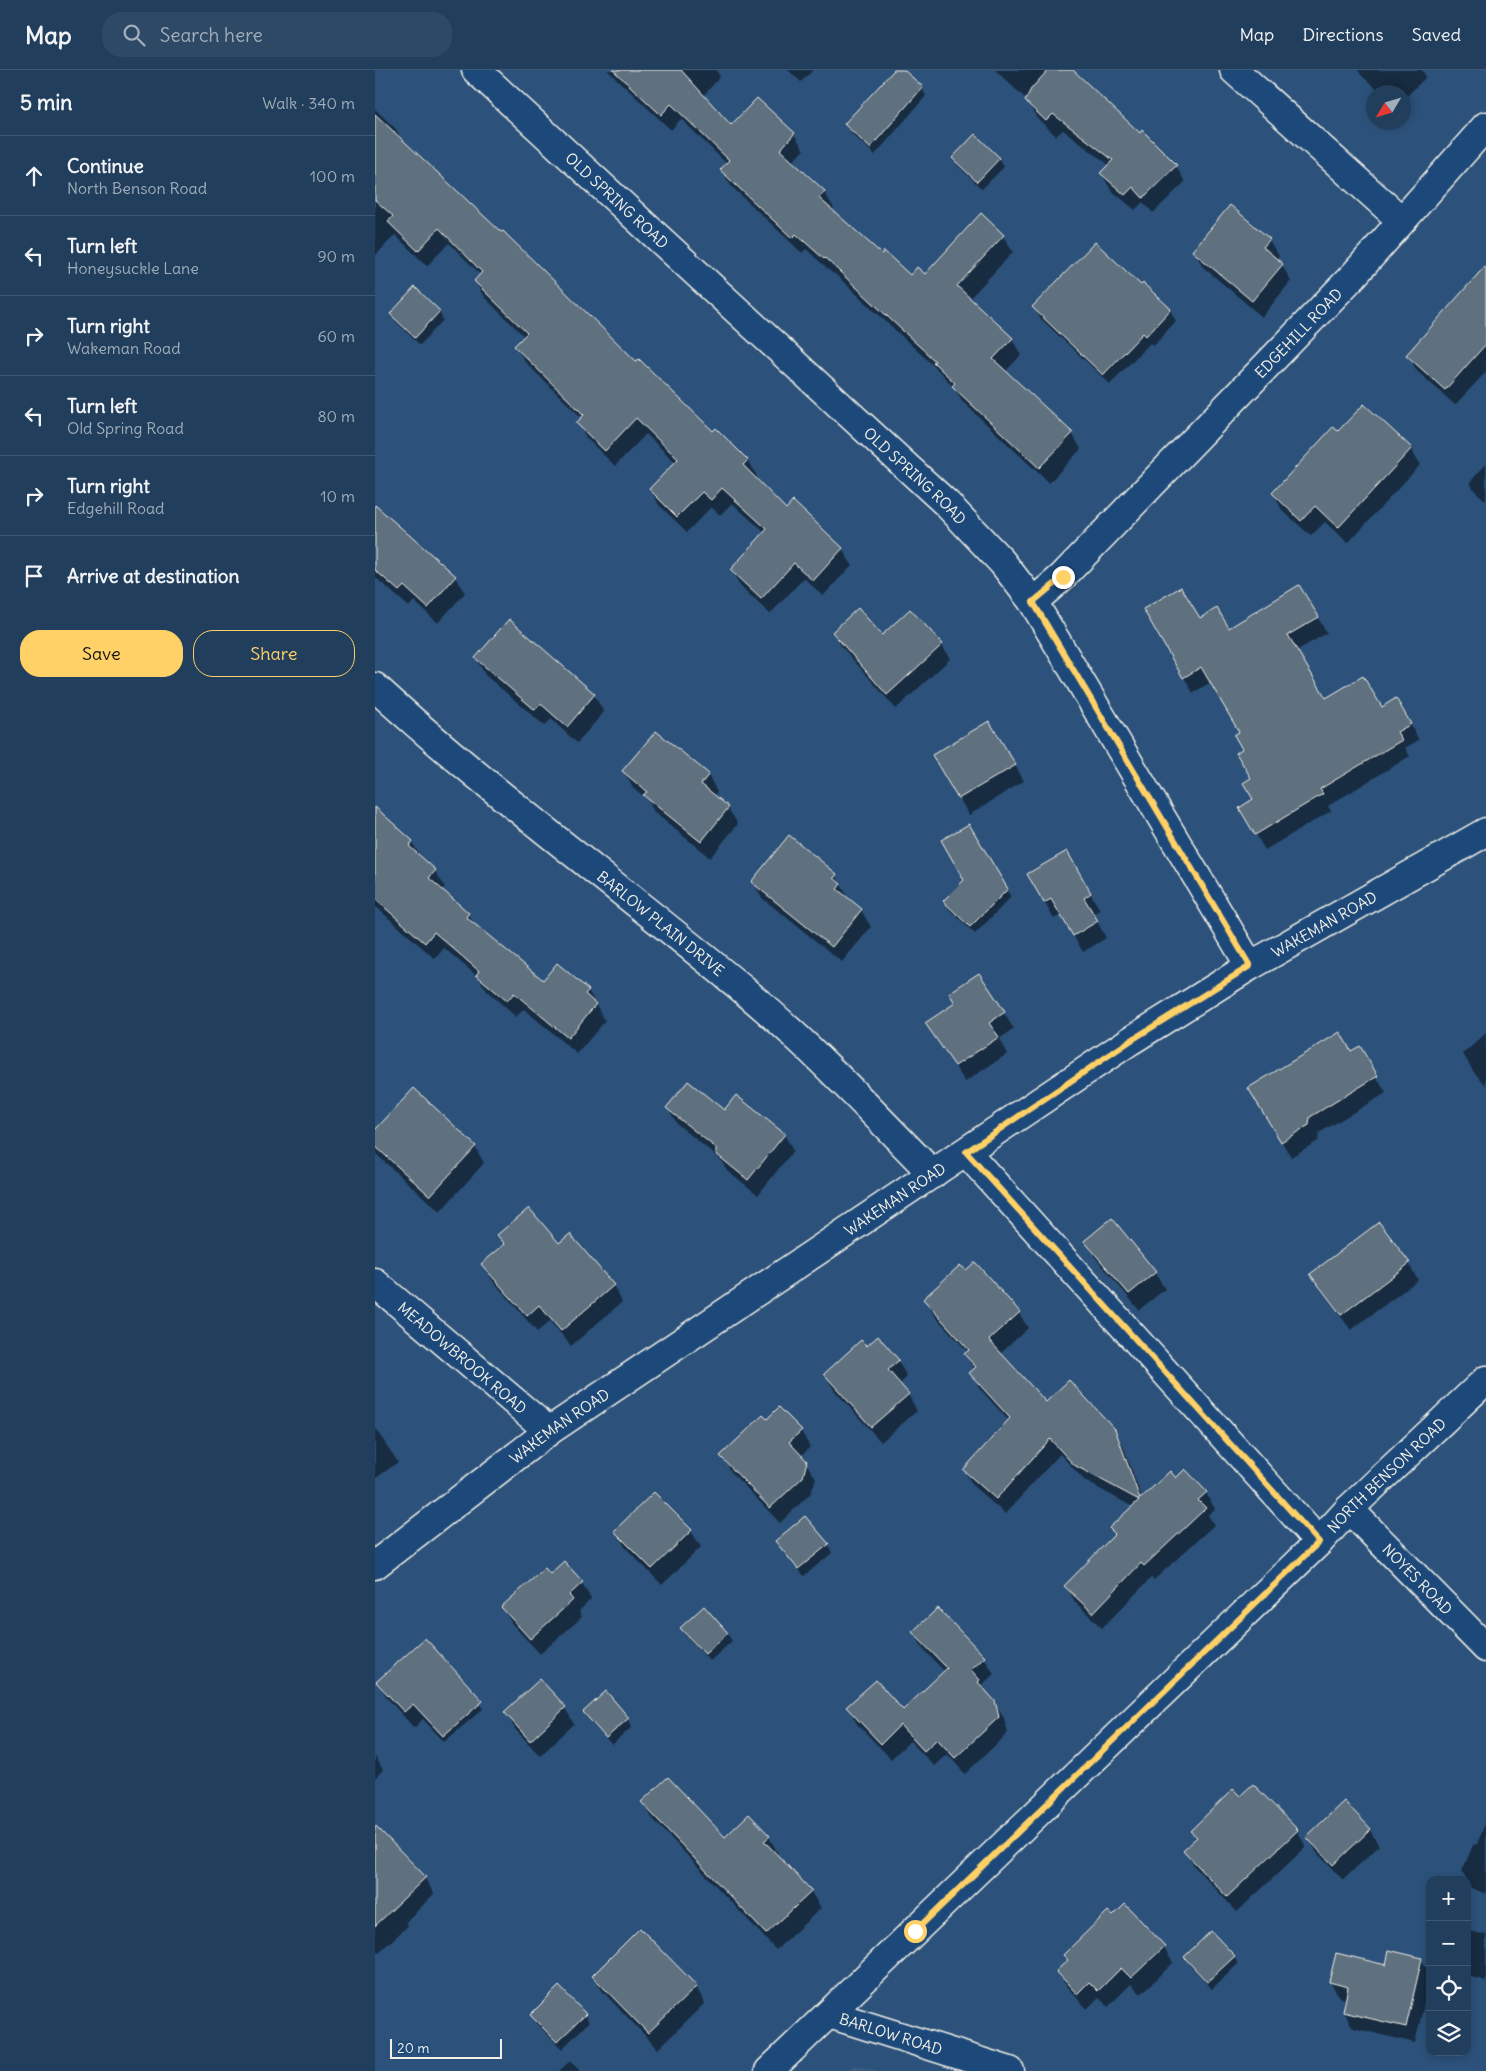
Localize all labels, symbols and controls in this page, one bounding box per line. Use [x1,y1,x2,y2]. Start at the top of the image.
search box [102,12,452,57]
text: Map [25,20,72,50]
icon: search [120,21,148,49]
text: Search here [160,23,263,47]
text: Map [1239,23,1274,46]
text: Directions [1302,23,1384,46]
text: Saved [1412,23,1461,46]
north arrow [1366,85,1411,130]
text: 5 min [20,89,72,116]
text: Walk · 340 m [262,93,355,113]
street label: OLD SPRING ROAD [562,148,673,252]
text: Continue [67,154,144,178]
icon: ahead [20,162,48,190]
text: 100 m [310,166,355,186]
text: North Benson Road [67,178,207,198]
text: Turn left [67,234,137,258]
icon: left [20,242,48,270]
text: 90 m [317,246,355,266]
text: Honeysuckle Lane [67,258,199,278]
street label: EDGEHILL ROAD [1250,284,1346,382]
text: Turn right [67,314,150,338]
icon: right [20,322,48,350]
text: 60 m [317,326,355,346]
text: Wakeman Road [67,338,181,358]
text: Turn left [67,394,137,418]
icon: left [20,402,48,430]
text: 80 m [317,406,355,426]
text: Old Spring Road [67,418,184,438]
street label: OLD SPRING ROAD [860,423,971,528]
text: Turn right [67,474,150,498]
icon: right [20,482,48,510]
text: 10 m [320,486,355,506]
text: Edgehill Road [67,498,164,518]
icon: arrive [20,562,48,590]
text: Arrive at destination [67,564,240,588]
route end [1052,566,1075,589]
button: Save [20,630,183,677]
button: Share [193,630,355,677]
street label: BARLOW PLAIN DRIVE [594,866,729,980]
street label: WAKEMAN ROAD [1268,887,1380,961]
street label: WAKEMAN ROAD [840,1158,949,1240]
street label: MEADOWBROOK ROAD [394,1297,531,1418]
street label: WAKEMAN ROAD [505,1384,613,1468]
street label: NORTH BENSON ROAD [1323,1414,1450,1537]
street label: NOYES ROAD [1379,1539,1457,1618]
map controls [1426,1876,1471,2056]
button: + [1426,1876,1471,1921]
route start [904,1920,927,1943]
button: − [1426,1921,1471,1966]
button: locate [1426,1966,1471,2011]
street label: BARLOW ROAD [837,2008,945,2059]
button: layers [1426,2011,1471,2056]
scale bar [390,2036,503,2059]
text: 20 m [397,2039,430,2057]

